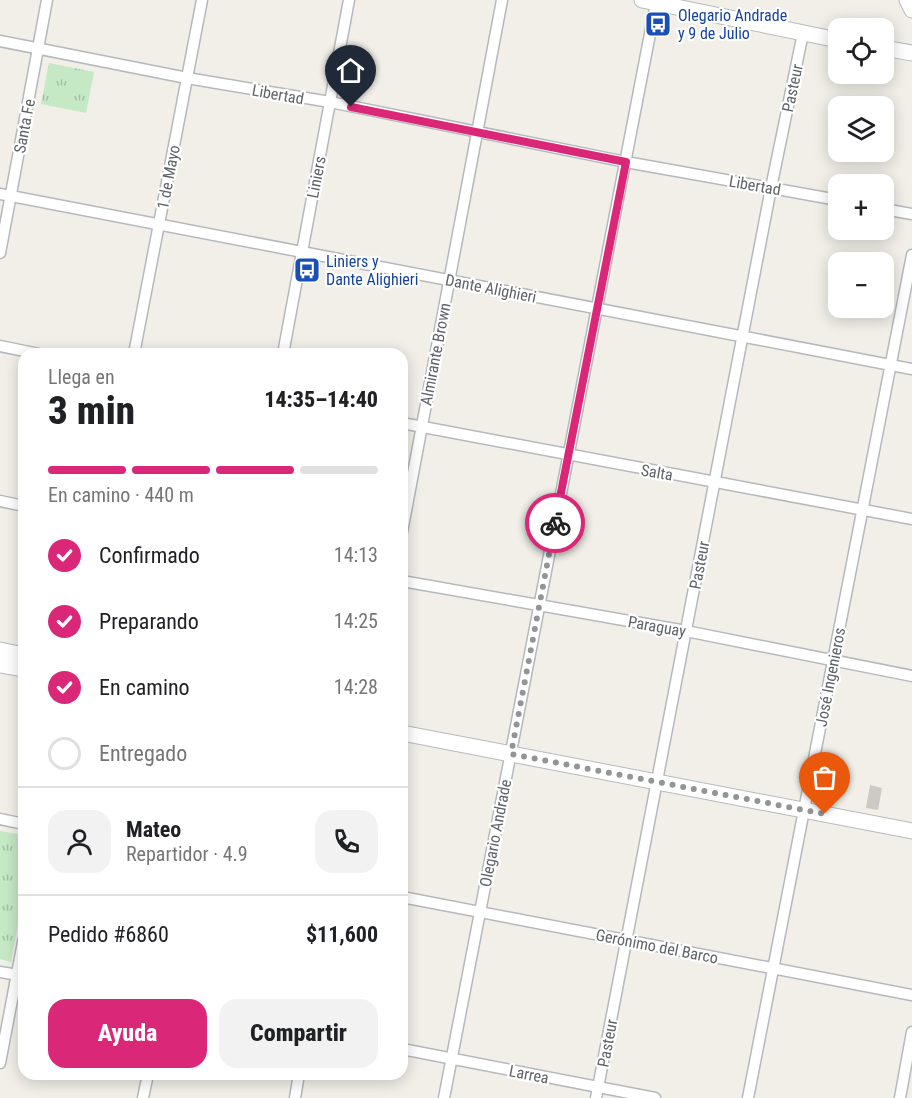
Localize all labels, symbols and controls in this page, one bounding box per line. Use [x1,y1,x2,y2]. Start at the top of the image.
place label: Olegario Andrade y 9 de Julio [678,6,787,43]
bus stop icon: Olegario Andrade y 9 de Julio [643,9,673,39]
map controls [828,18,894,318]
button: locate [828,18,894,84]
pin [325,45,376,107]
icon: home [334,54,367,87]
street label: Pasteur [778,62,807,114]
street label: Libertad [251,81,305,108]
button: layers [828,96,894,162]
street label: Santa Fe [10,97,39,155]
street label: 1 de Mayo [153,143,184,211]
street label: Liniers [303,154,330,200]
street label: Libertad [728,172,782,199]
button: + [828,174,894,240]
place label: Liniers y Dante Alighieri [326,252,418,289]
button: − [828,252,894,318]
bus stop icon: Liniers y Dante Alighieri [292,255,322,285]
street label: Dante Alighieri [444,270,538,307]
street label: Almirante Brown [416,301,455,407]
text: Llega en [48,365,115,389]
text: 14:35–14:40 [264,387,378,412]
text: 3 min [48,388,135,434]
street label: Salta [639,460,674,485]
text: En camino · 440 m [48,483,194,507]
courier [525,493,585,553]
icon: bike [539,507,572,540]
icon: check [48,539,81,572]
street label: Pasteur [686,539,713,591]
text: Confirmado [99,543,200,568]
text: 14:13 [334,543,378,567]
icon: check [48,605,81,638]
text: Preparando [99,609,199,634]
text: 14:25 [334,609,378,633]
street label: Paraguay [626,612,688,641]
street label: José Ingenieros [812,626,849,728]
icon: check [48,671,81,704]
text: En camino [99,675,190,700]
text: 14:28 [334,675,378,699]
text: Entregado [99,741,187,766]
pin [799,752,850,814]
icon: bag [808,761,841,794]
street label: Olegario Andrade [476,778,515,888]
button: person [48,810,111,873]
button: phone [315,810,378,873]
text: Mateo [126,817,181,842]
text: Repartidor · 4.9 [126,842,248,866]
text: Pedido #6860 [48,922,169,947]
text: $11,600 [306,922,378,947]
street label: Gerónimo del Barco [594,925,720,968]
button: Ayuda [48,999,207,1068]
button: Compartir [219,999,378,1068]
street label: Pasteur [594,1017,621,1069]
street label: Larrea [507,1061,550,1088]

